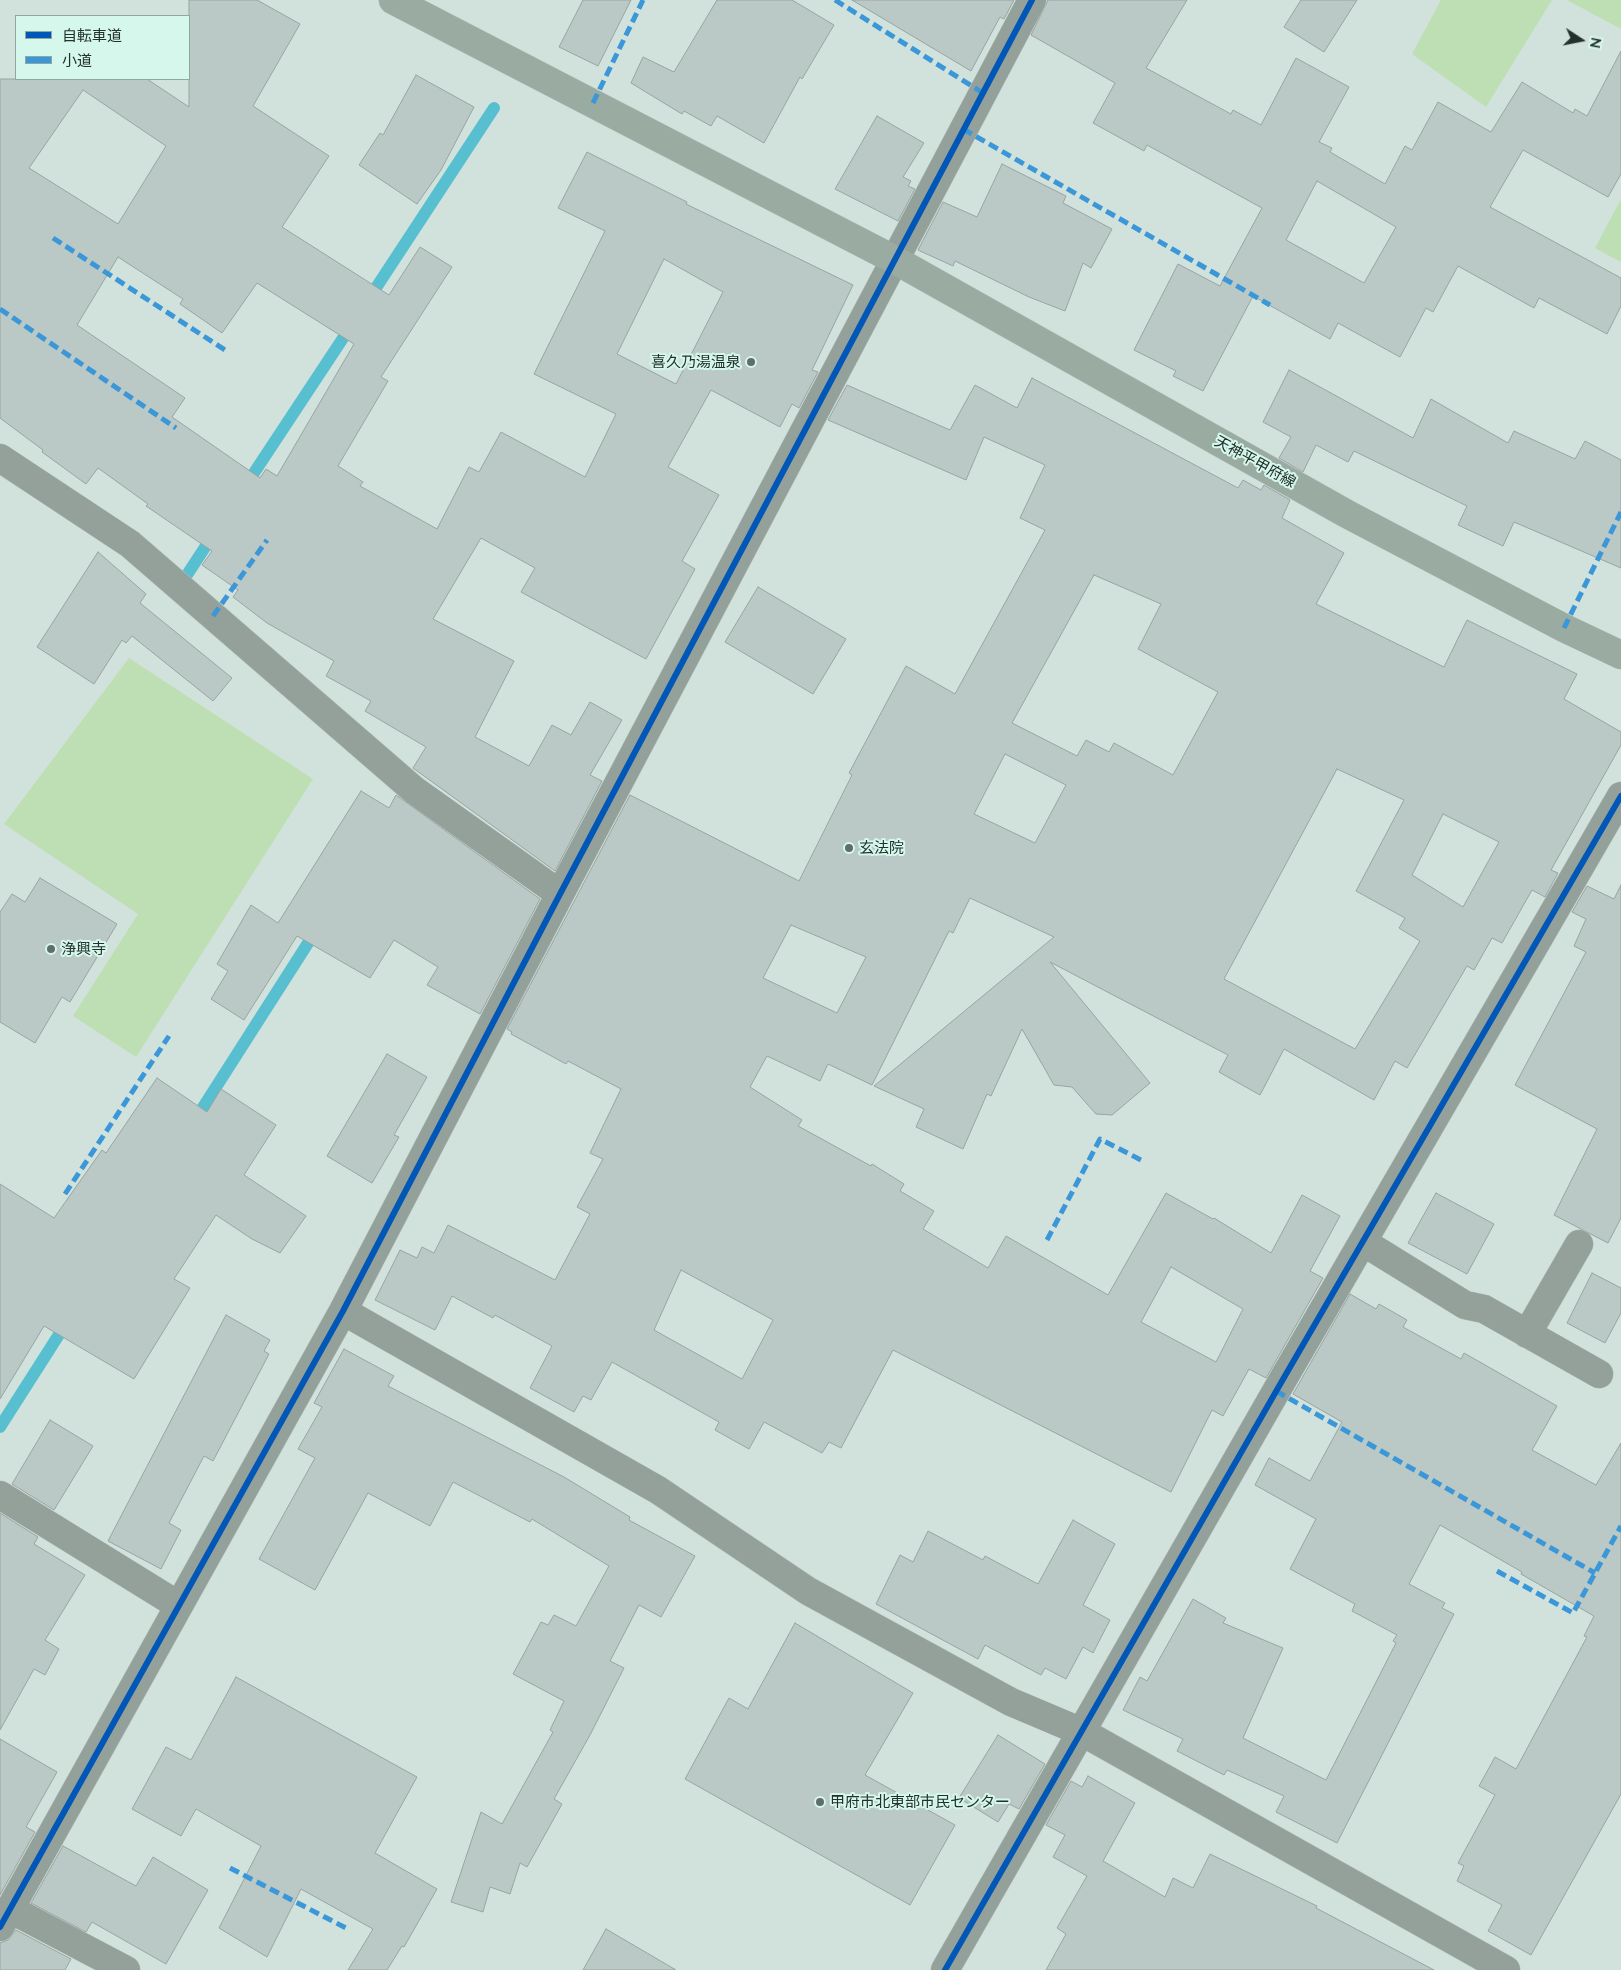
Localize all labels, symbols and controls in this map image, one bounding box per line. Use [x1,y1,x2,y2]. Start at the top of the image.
legend [15,15,190,80]
north arrow [1556,15,1606,65]
text: 自転車道 [62,26,122,45]
text: N [1586,36,1606,50]
text: 小道 [62,51,92,70]
place label: 喜久乃湯温泉 [651,353,741,371]
marker: 喜久乃湯温泉 [745,356,757,368]
street label: 天神平甲府線 [1211,432,1299,492]
place label: 玄法院 [859,839,904,857]
marker: 玄法院 [843,842,855,854]
place label: 浄興寺 [61,940,106,958]
marker: 浄興寺 [45,943,57,955]
place label: 甲府市北東部市民センター [830,1793,1010,1811]
marker: 甲府市北東部市民センター [814,1796,826,1808]

